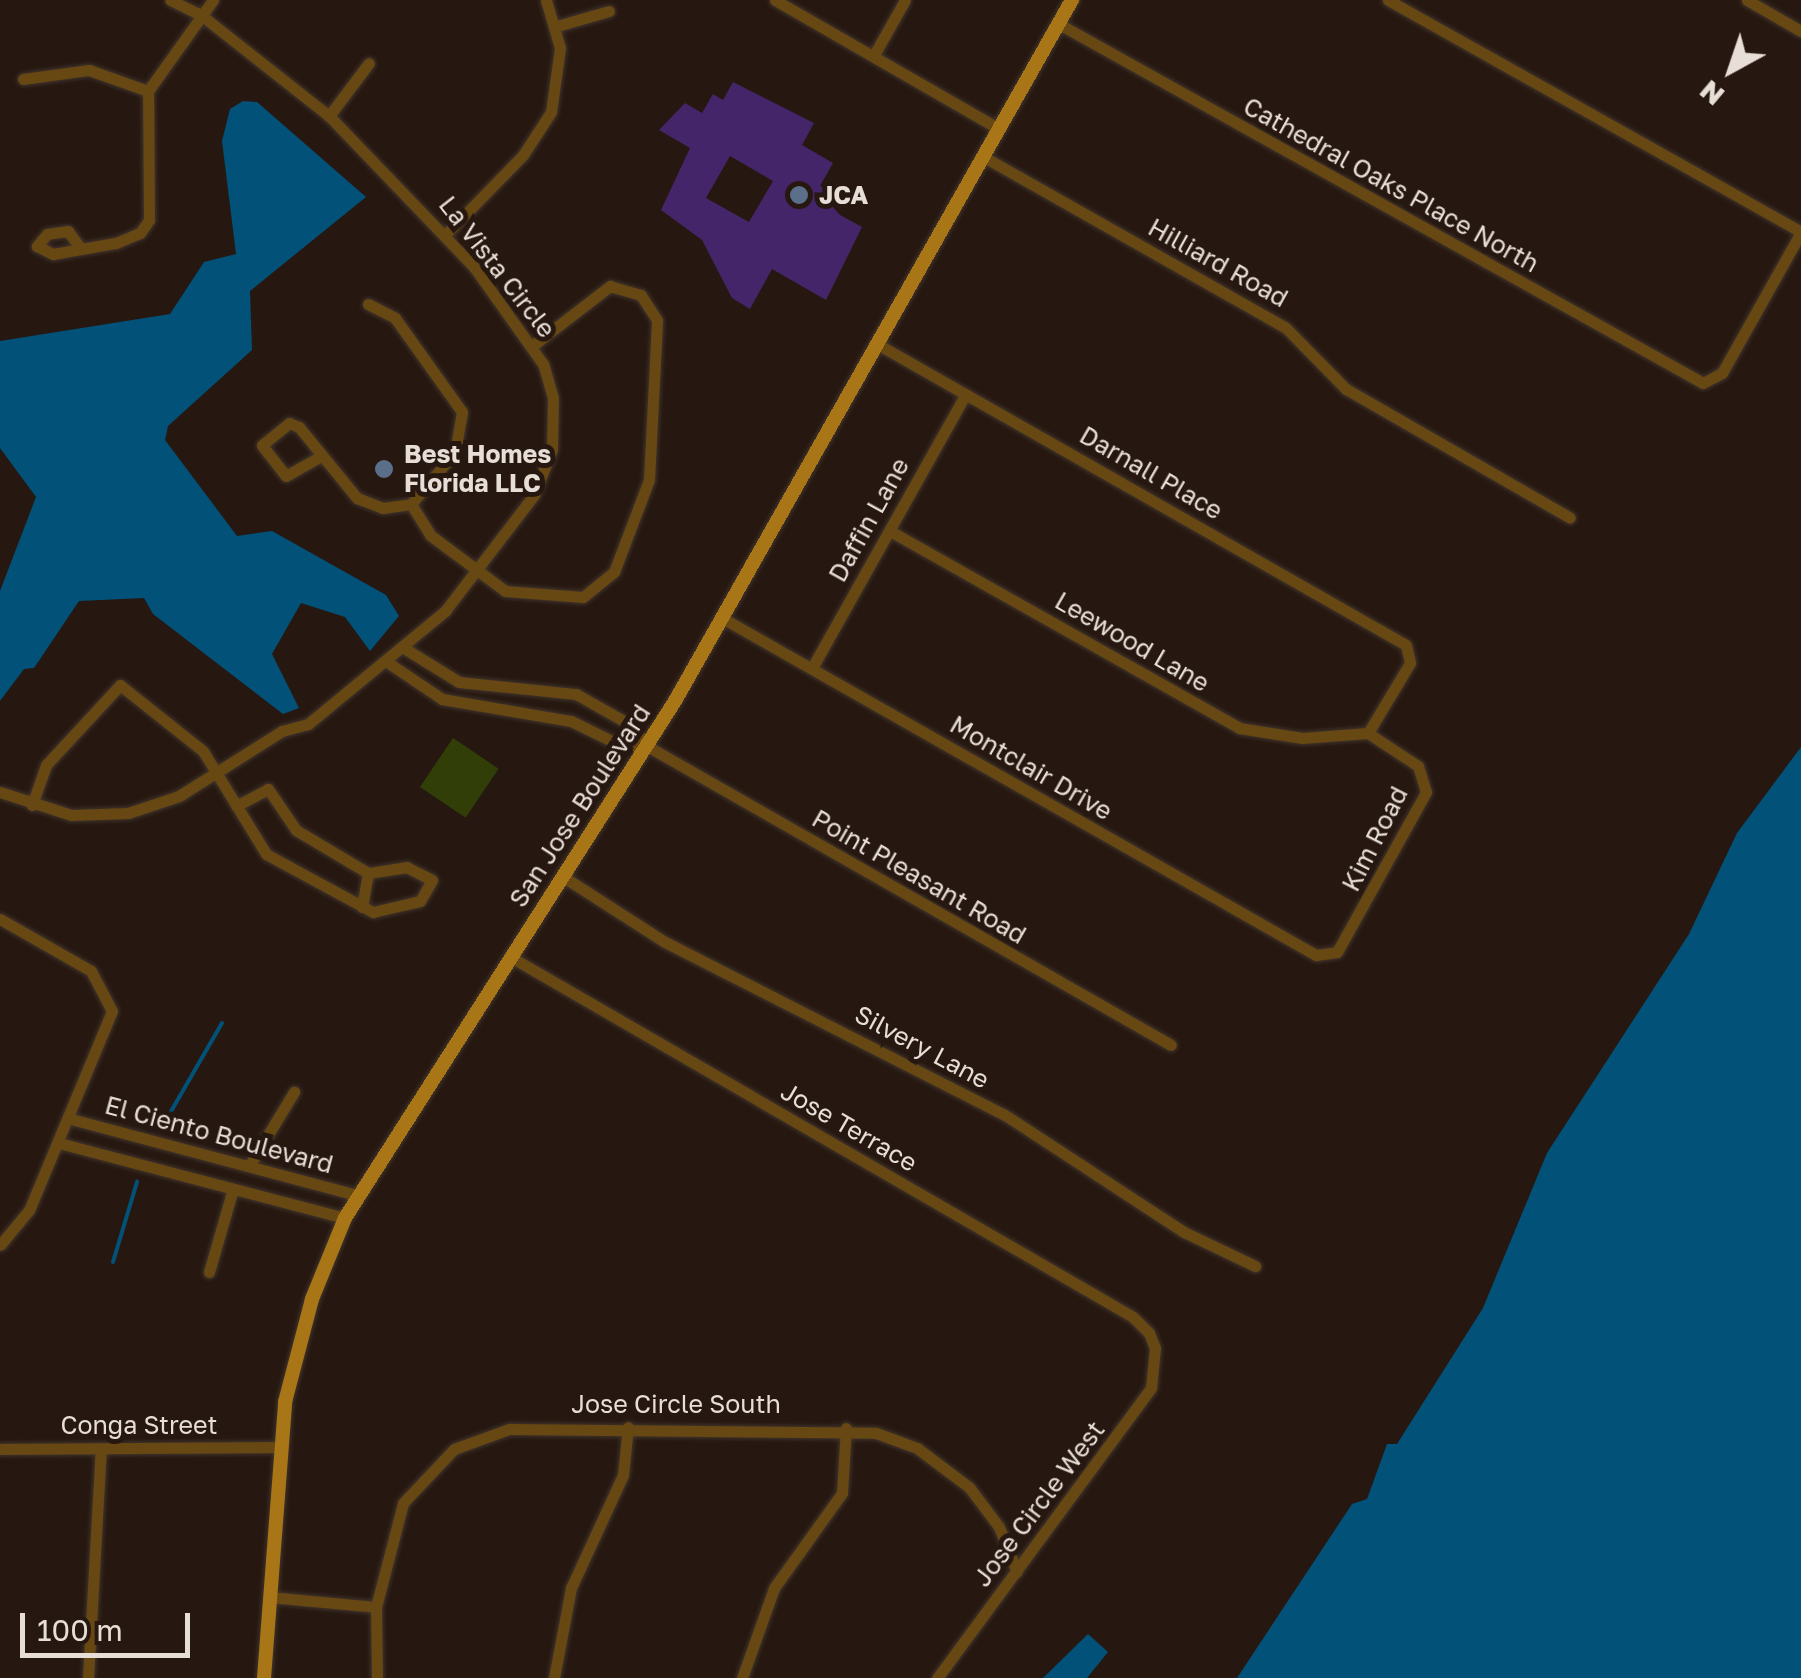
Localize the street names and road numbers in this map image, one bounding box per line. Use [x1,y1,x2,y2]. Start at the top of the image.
street label: Cathedral Oaks Place North [1238,91,1544,279]
street label: La Vista Circle [433,190,561,344]
street label: Hilliard Road [1143,212,1293,314]
street label: Darnall Place [1074,420,1228,526]
street label: Daffin Lane [823,453,915,587]
street label: Leewood Lane [1050,586,1214,698]
street label: San Jose Boulevard [503,699,657,913]
street label: Montclair Drive [945,710,1117,826]
street label: Kim Road [1336,782,1414,896]
street label: Point Pleasant Road [807,804,1031,950]
street label: Silvery Lane [850,999,994,1095]
street label: Jose Terrace [776,1076,922,1178]
street label: El Ciento Boulevard [102,1090,336,1180]
street label: Jose Circle South [571,1389,781,1419]
street label: Conga Street [60,1410,218,1440]
street label: Jose Circle West [967,1416,1111,1592]

